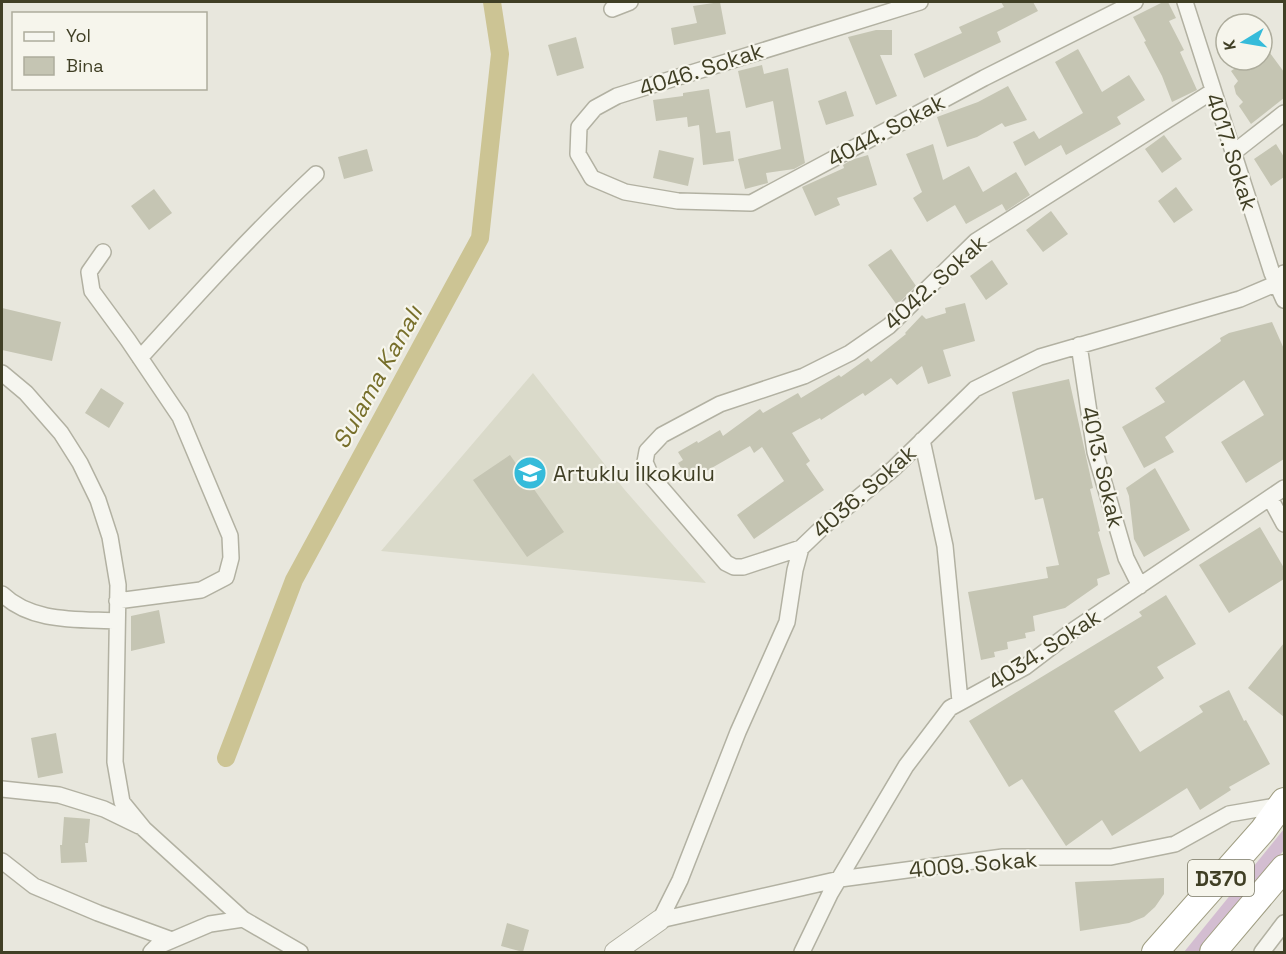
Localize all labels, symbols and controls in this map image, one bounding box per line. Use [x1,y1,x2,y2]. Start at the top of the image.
legend [12,12,207,90]
north arrow [1214,12,1274,72]
text: Yol [66,24,91,47]
street label: 4046. Sokak [635,36,767,102]
text: K [1219,38,1241,52]
text: Bina [66,54,104,77]
street label: 4044. Sokak [822,87,950,173]
street label: 4017. Sokak [1200,90,1264,214]
street label: 4042. Sokak [878,228,992,335]
water label: Sulama Kanalı [325,299,429,454]
street label: 4013. Sokak [1075,403,1131,531]
street label: 4036. Sokak [806,438,922,544]
school or university icon: Artuklu İlkokulu [512,455,548,491]
place label: Artuklu İlkokulu [553,459,715,487]
street label: 4034. Sokak [982,602,1106,696]
street label: 4009. Sokak [908,844,1039,884]
road number: D370 [1188,860,1254,896]

